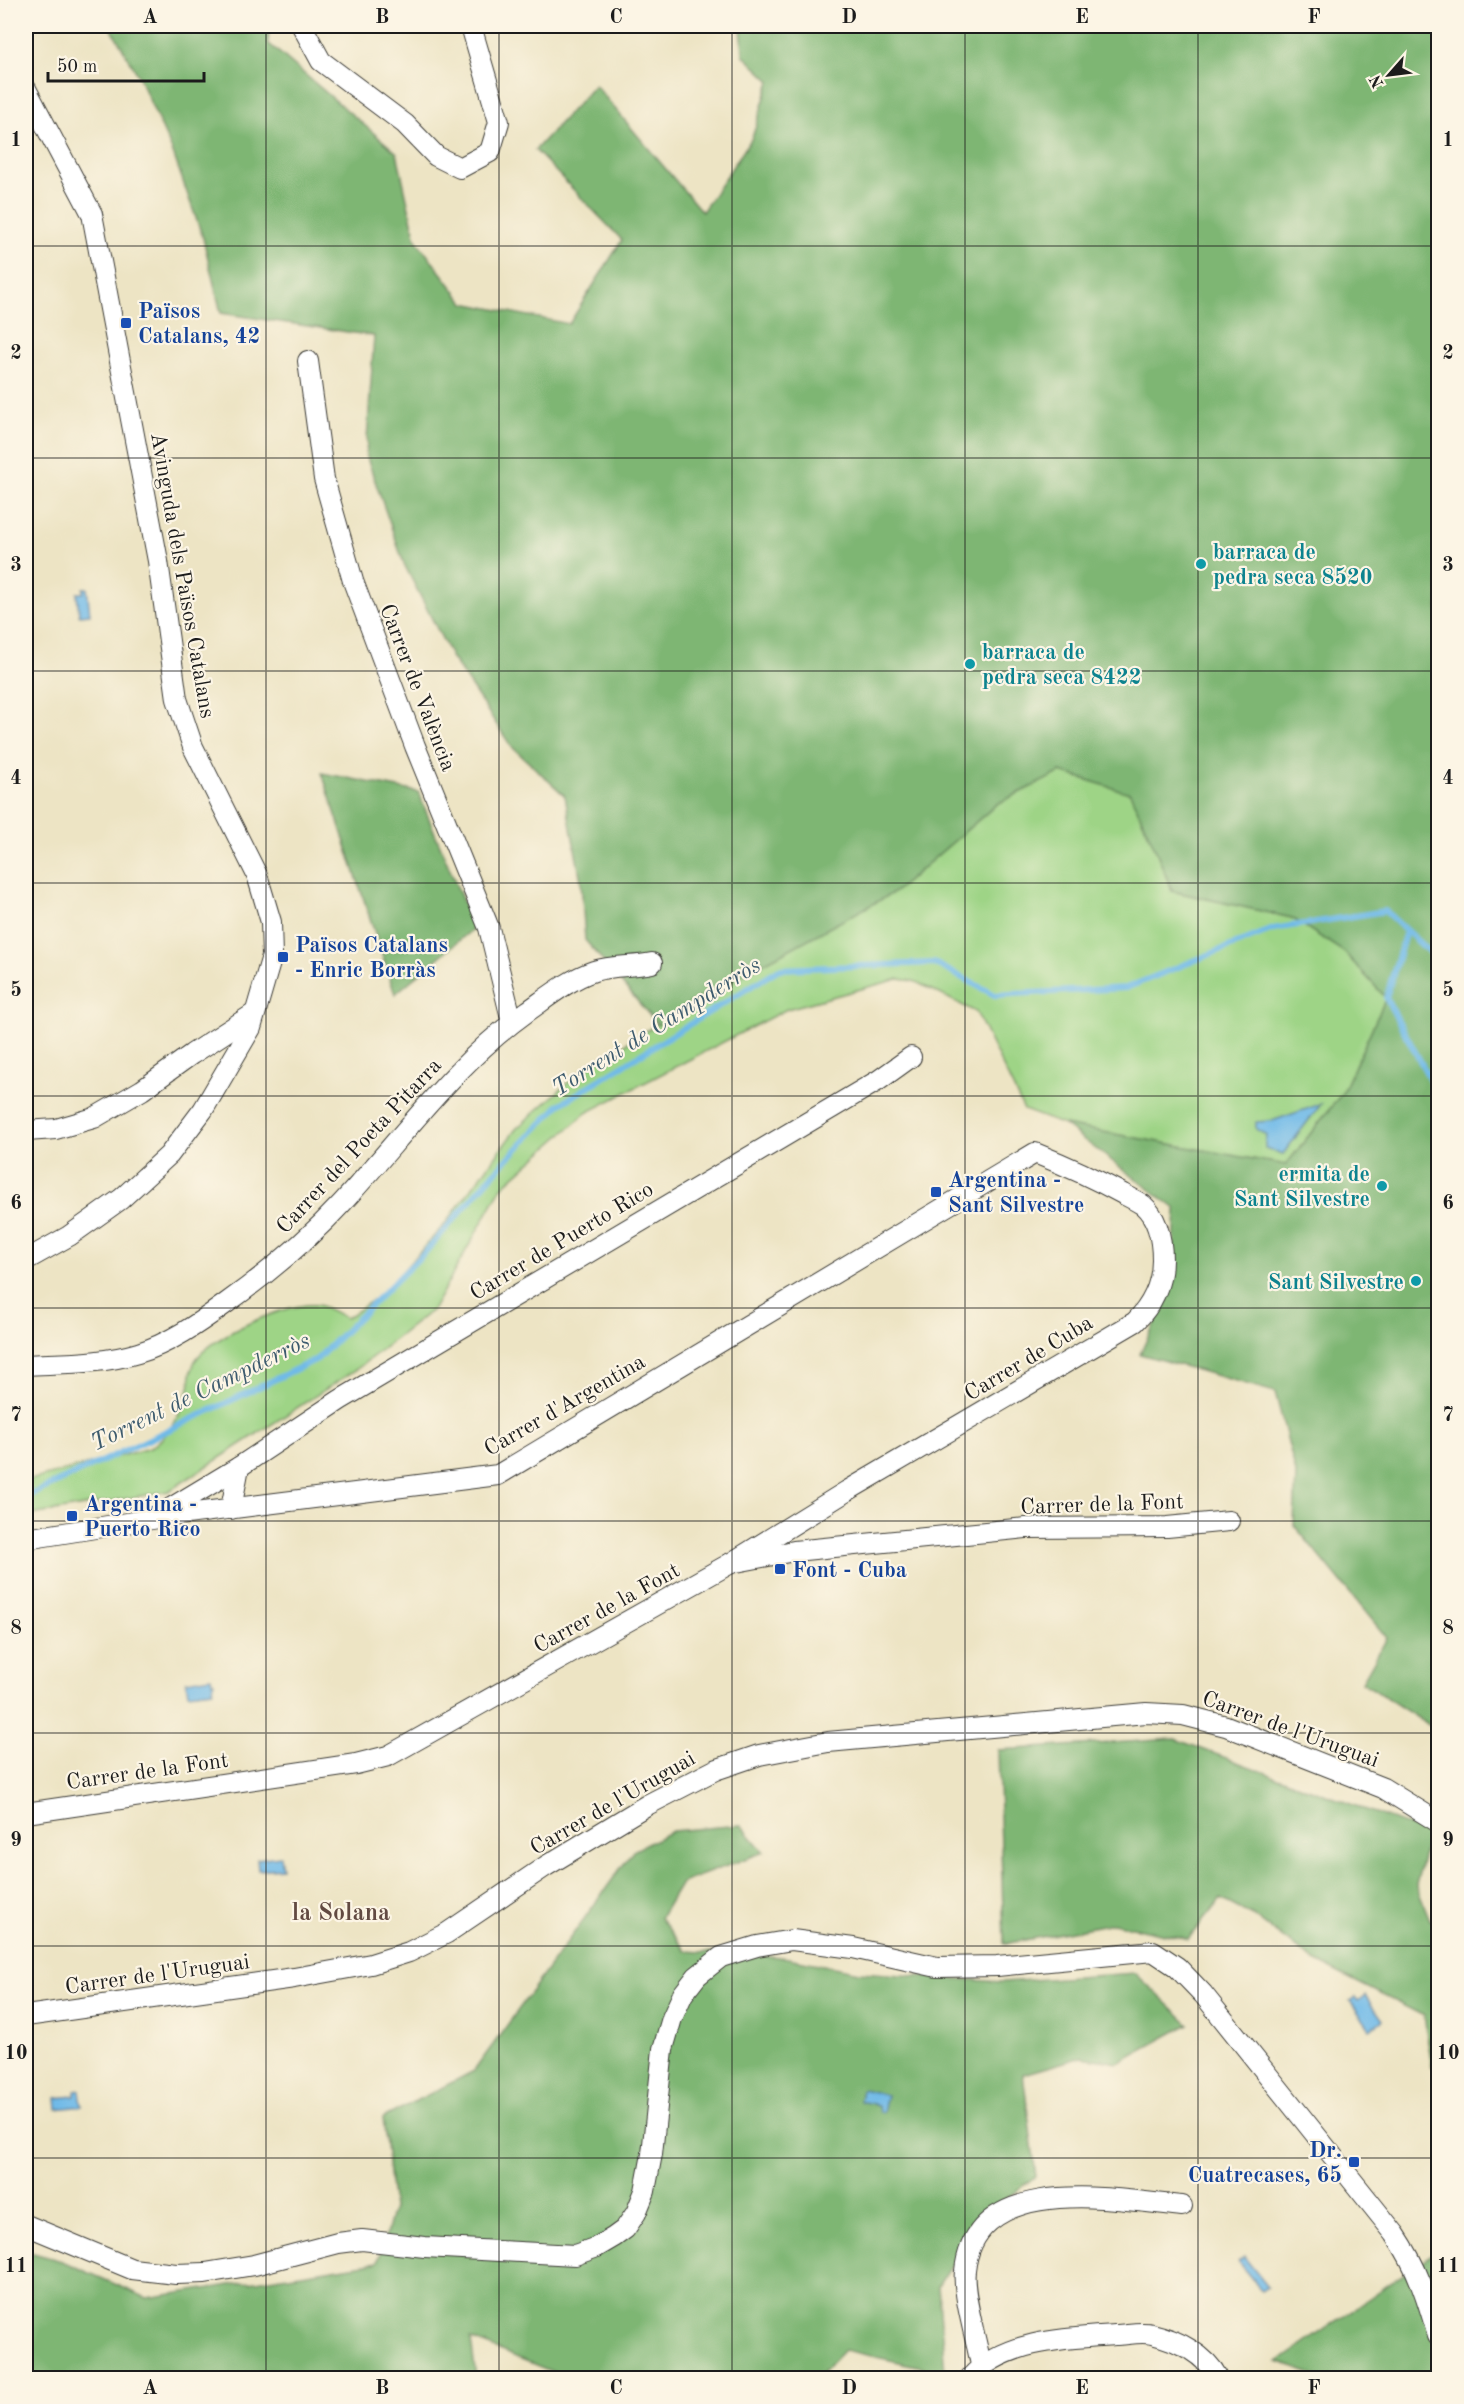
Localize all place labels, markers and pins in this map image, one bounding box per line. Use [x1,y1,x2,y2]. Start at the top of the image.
place label: Països Catalans, 42 [138,301,260,348]
marker: Països Catalans, 42 [119,316,133,330]
place label: barraca de pedra seca 8520 [1213,542,1373,589]
marker: barraca de pedra seca 8520 [1194,557,1208,571]
place label: barraca de pedra seca 8422 [982,642,1142,689]
marker: barraca de pedra seca 8422 [963,657,977,671]
place label: Països Catalans - Enric Borràs [295,935,448,982]
marker: Països Catalans - Enric Borràs [276,950,290,964]
place label: ermita de Sant Silvestre [1234,1164,1370,1211]
place label: Argentina - Sant Silvestre [948,1170,1084,1217]
marker: ermita de Sant Silvestre [1375,1179,1389,1193]
marker: Argentina - Sant Silvestre [929,1185,943,1199]
place label: Sant Silvestre [1268,1272,1404,1294]
marker: Sant Silvestre [1409,1274,1423,1288]
place label: Argentina - Puerto Rico [84,1494,201,1541]
marker: Argentina - Puerto Rico [65,1509,79,1523]
place label: Font - Cuba [792,1560,907,1582]
marker: Font - Cuba [773,1562,787,1576]
place label: Dr. Cuatrecases, 65 [1188,2140,1342,2187]
marker: Dr. Cuatrecases, 65 [1347,2155,1361,2169]

